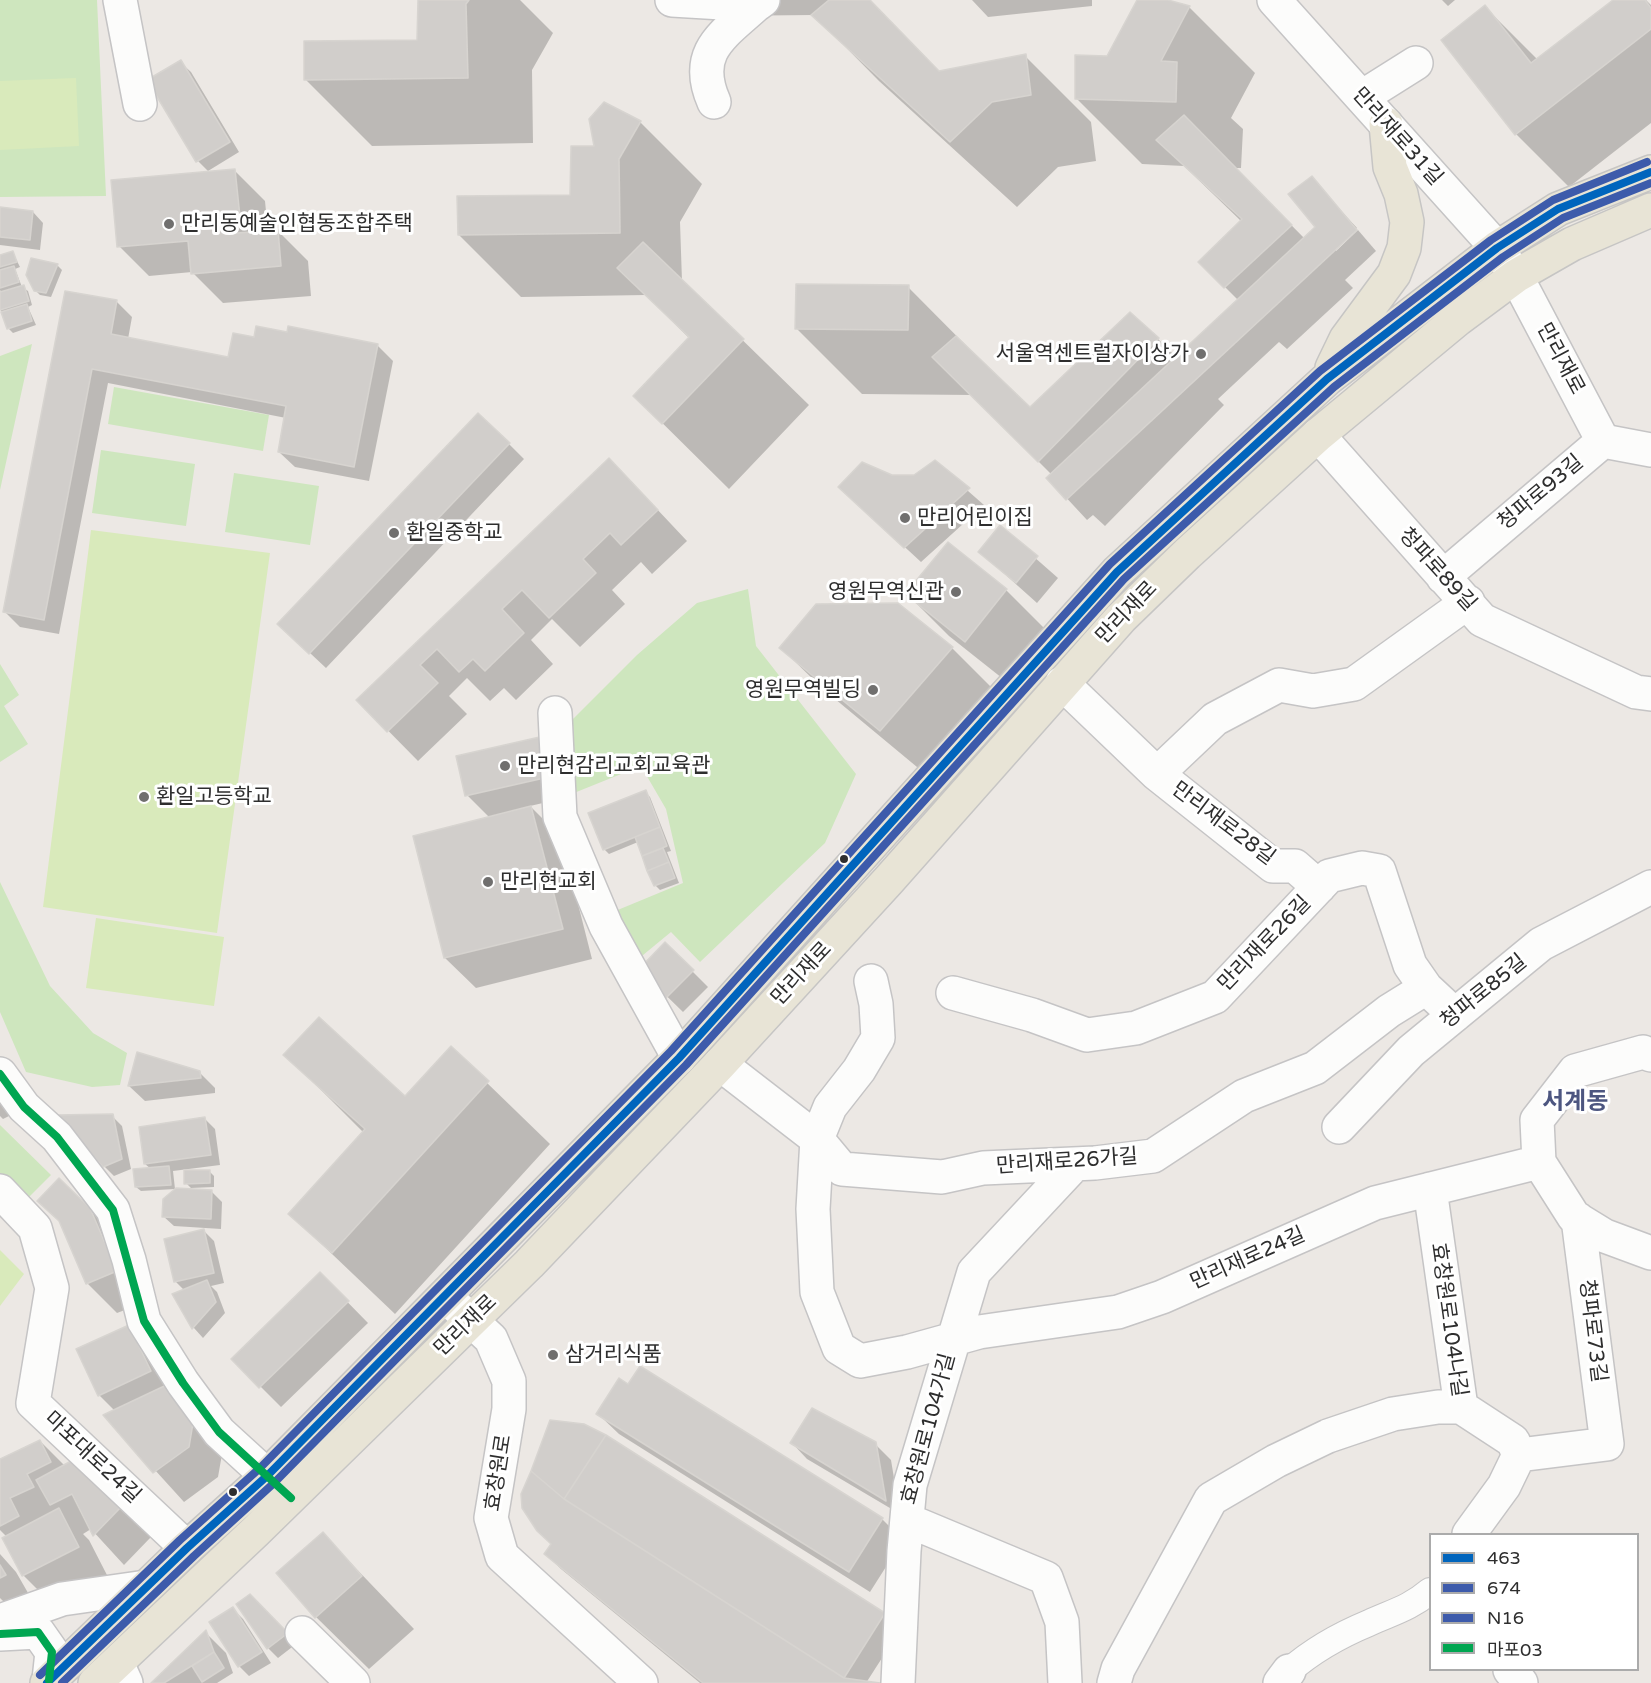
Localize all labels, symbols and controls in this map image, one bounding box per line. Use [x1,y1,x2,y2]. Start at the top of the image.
street label: 만리재로31길 [1346,83,1448,191]
place label: 만리동예술인협동조합주택 [181,211,413,237]
marker: 만리동예술인협동조합주택 [162,217,176,231]
street label: 만리재로 [1531,319,1589,399]
place label: 서울역센트럴자이상가 [996,341,1189,367]
marker: 서울역센트럴자이상가 [1194,347,1208,361]
street label: 청파로93길 [1493,450,1589,536]
place label: 만리어린이집 [917,505,1033,531]
marker: 만리어린이집 [898,511,912,525]
place label: 환일중학교 [406,520,503,546]
street label: 청파로89길 [1393,523,1481,617]
marker: 환일중학교 [387,526,401,540]
street label: 만리재로 [1091,576,1163,650]
place label: 영원무역신관 [828,579,944,605]
marker: 영원무역신관 [949,585,963,599]
place label: 영원무역빌딩 [745,677,861,703]
marker: 영원무역빌딩 [866,683,880,697]
place label: 만리현감리교회교육관 [517,753,710,779]
marker: 만리현감리교회교육관 [498,759,512,773]
street label: 만리재로28길 [1166,777,1280,871]
place label: 환일고등학교 [156,784,272,810]
marker: 환일고등학교 [137,790,151,804]
unlabelled marker [838,853,850,865]
place label: 만리현교회 [500,869,597,895]
marker: 만리현교회 [481,875,495,889]
street label: 만리재로26길 [1213,891,1317,997]
street label: 만리재로 [766,937,838,1011]
street label: 청파로85길 [1436,950,1532,1034]
district label: 서계동 [1542,1089,1608,1117]
street label: 만리재로26가길 [995,1144,1139,1180]
street label: 만리재로24길 [1187,1222,1309,1296]
street label: 효창원로104나길 [1425,1241,1471,1399]
street label: 청파로73길 [1573,1278,1611,1384]
street label: 만리재로 [429,1290,503,1362]
place label: 삼거리식품 [565,1342,662,1368]
marker: 삼거리식품 [546,1348,560,1362]
street label: 효창원로104가길 [897,1351,961,1507]
street label: 마포대로24길 [38,1407,146,1509]
street label: 효창원로 [481,1433,517,1513]
unlabelled marker [227,1486,239,1498]
legend [1429,1533,1639,1671]
text: 463 [1487,1547,1521,1569]
text: 674 [1487,1577,1521,1599]
text: N16 [1487,1607,1524,1629]
text: 마포03 [1487,1639,1543,1661]

